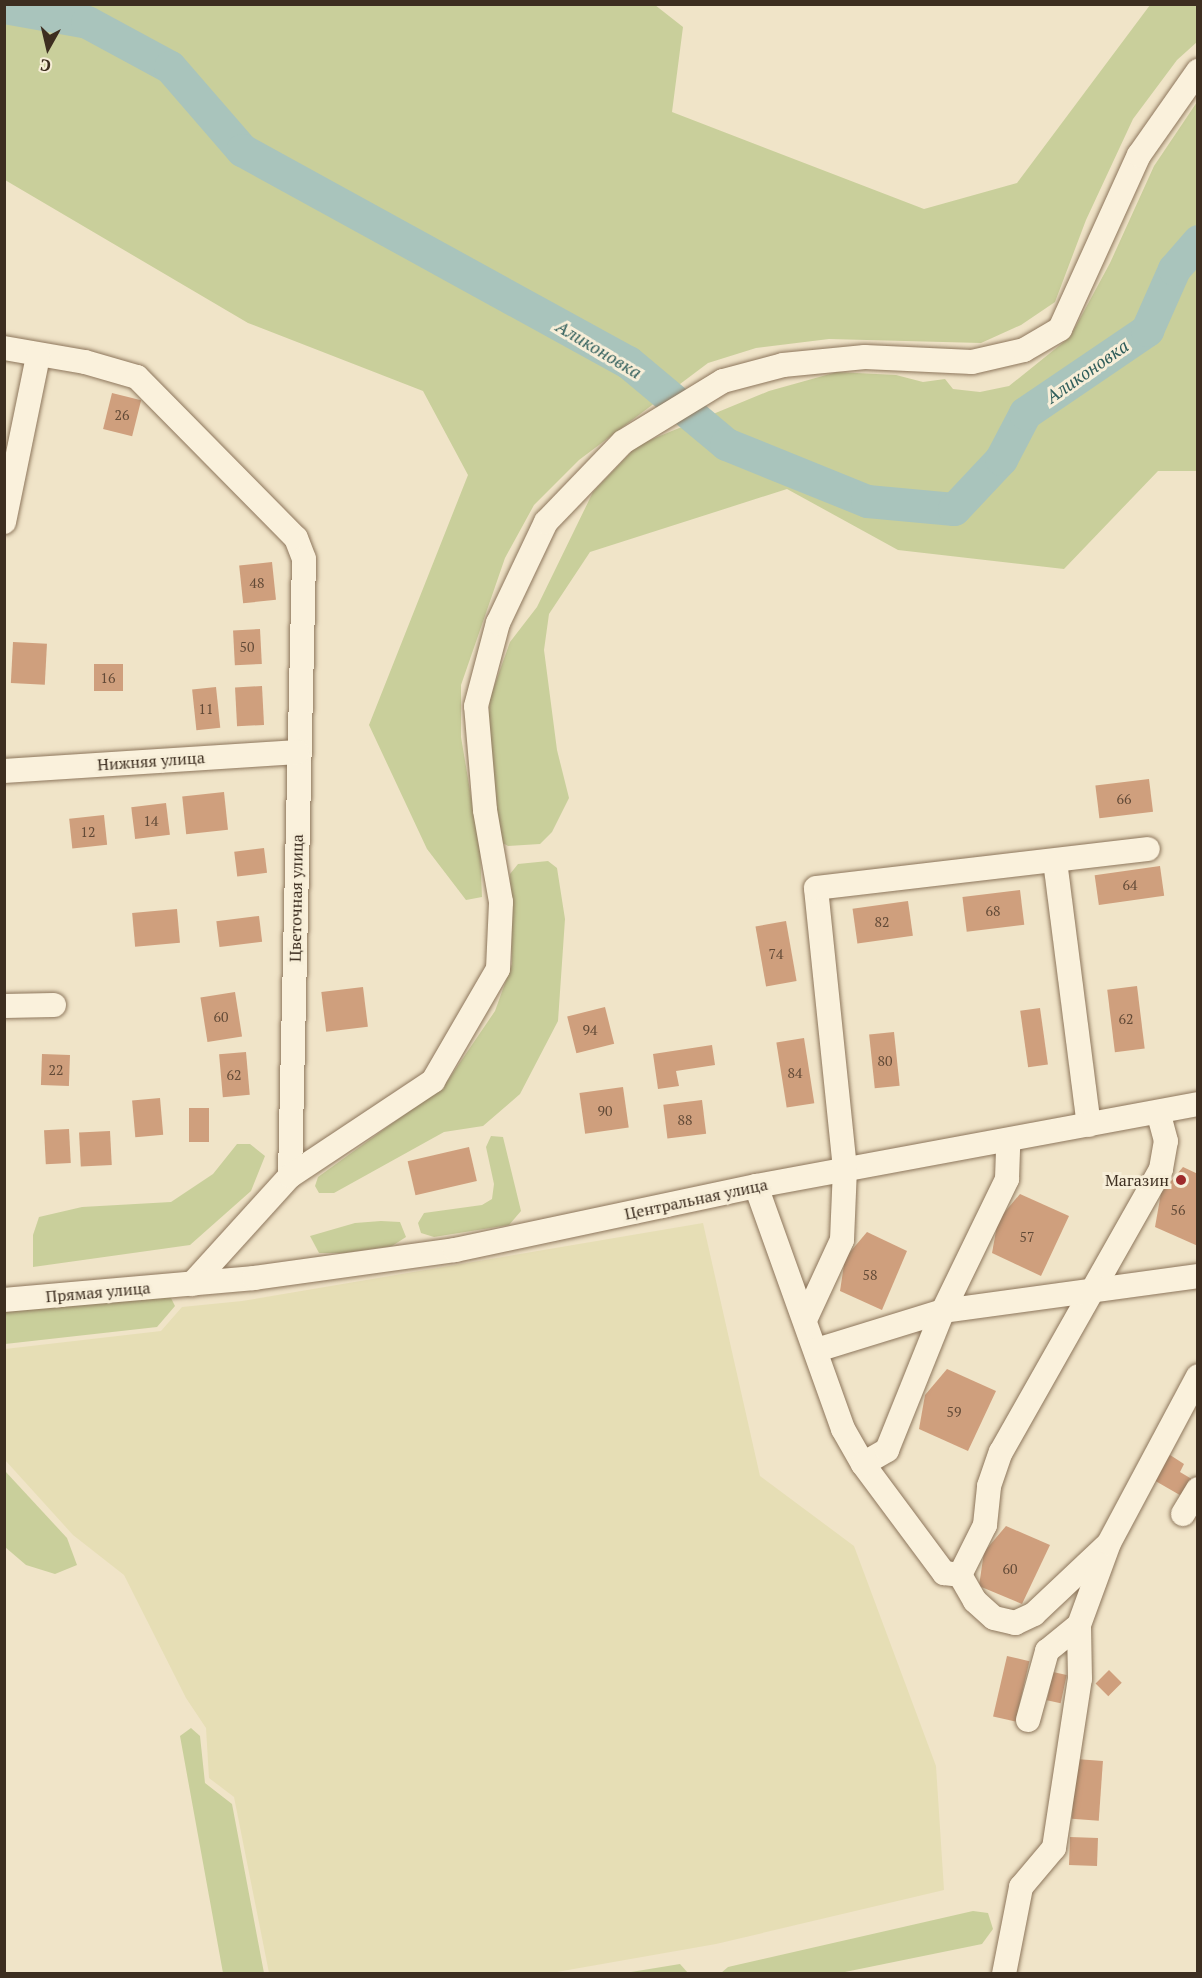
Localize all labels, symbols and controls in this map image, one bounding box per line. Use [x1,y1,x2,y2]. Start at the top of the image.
north arrow [18,18,78,78]
text: С [39,54,52,77]
water label: Аликоновка [552,315,646,383]
water label: Аликоновка [1042,335,1132,407]
house number: 26 [115,407,129,423]
house number: 48 [250,575,264,591]
house number: 50 [240,639,254,655]
house number: 16 [101,670,115,686]
house number: 11 [199,701,213,717]
street label: Нижняя улица [97,748,205,774]
house number: 66 [1117,791,1131,807]
house number: 14 [144,813,158,829]
house number: 12 [81,824,95,840]
street label: Цветочная улица [285,834,307,962]
house number: 64 [1123,877,1137,893]
house number: 68 [986,903,1000,919]
house number: 82 [875,914,889,930]
house number: 74 [769,946,783,962]
house number: 60 [214,1009,228,1025]
house number: 62 [1119,1011,1133,1027]
house number: 94 [583,1022,597,1038]
house number: 80 [878,1053,892,1069]
house number: 22 [49,1062,63,1078]
house number: 84 [788,1065,802,1081]
house number: 62 [227,1067,241,1083]
house number: 90 [598,1103,612,1119]
house number: 88 [678,1112,692,1128]
place label: Магазин [1105,1170,1169,1190]
marker: Магазин [1174,1173,1188,1187]
street label: Центральная улица [623,1174,769,1224]
house number: 56 [1171,1202,1185,1218]
house number: 57 [1020,1229,1034,1245]
house number: 58 [863,1267,877,1283]
street label: Прямая улица [45,1278,151,1306]
house number: 59 [947,1404,961,1420]
house number: 60 [1003,1561,1017,1577]

